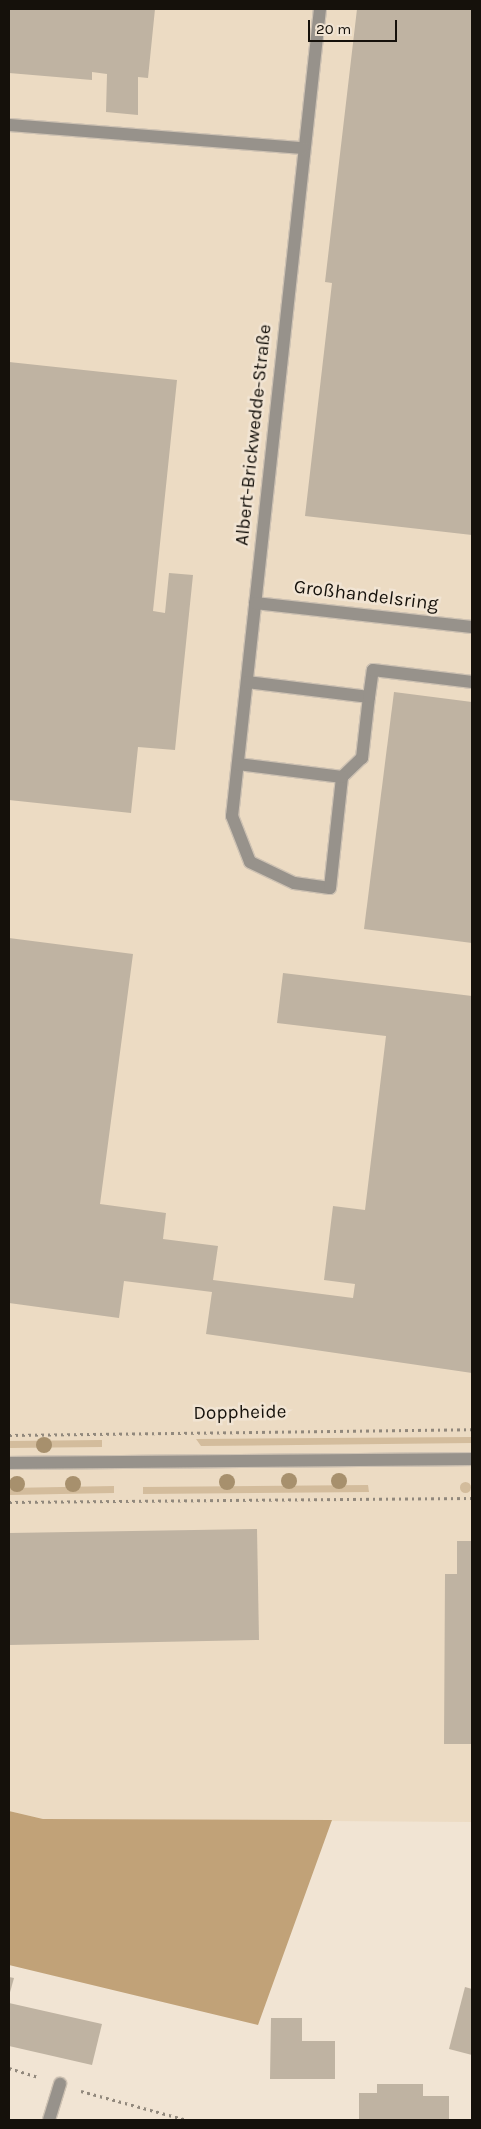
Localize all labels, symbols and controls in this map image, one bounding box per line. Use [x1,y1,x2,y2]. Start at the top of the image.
scale bar [311,10,400,42]
text: 20 m [316,20,351,38]
street label: Albert-Brickwedde-Straße [231,323,277,547]
street label: Großhandelsring [292,576,440,616]
street label: Doppheide [193,1401,287,1425]

